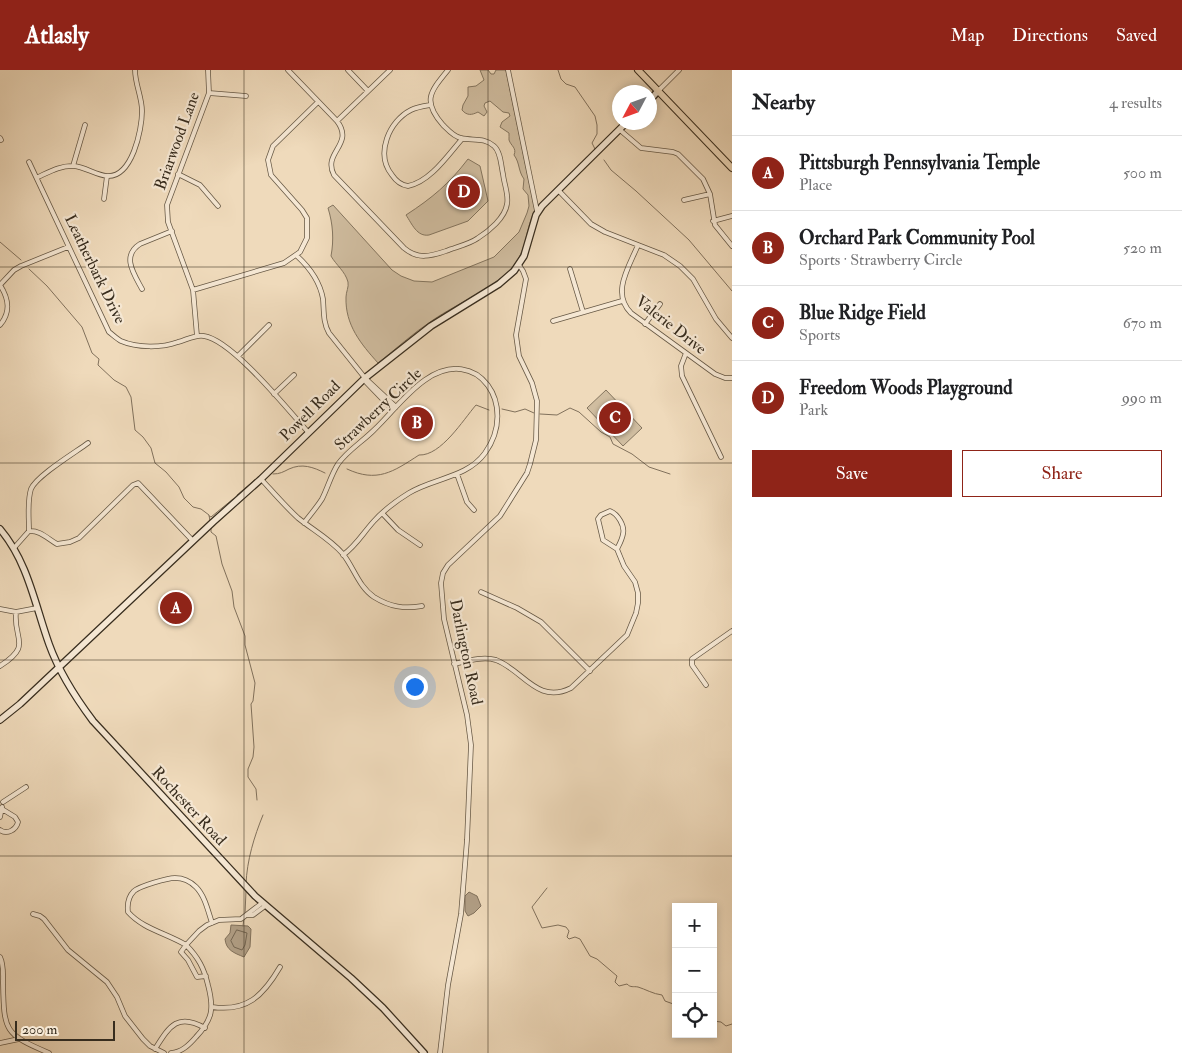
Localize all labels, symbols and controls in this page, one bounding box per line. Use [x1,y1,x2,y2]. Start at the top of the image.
text: Atlasly [25,20,89,51]
text: Map [951,24,984,47]
text: Directions [1012,24,1088,47]
text: Saved [1116,24,1157,47]
north arrow [612,85,657,130]
street label: Briarwood Lane [150,89,204,193]
text: Nearby [752,89,815,116]
text: 4 results [1109,93,1162,113]
text: Pittsburgh Pennsylvania Temple [799,151,1040,175]
text: A [763,163,773,183]
text: 500 m [1123,163,1162,183]
pin: D [448,173,480,211]
text: Place [799,175,832,195]
street label: Leatherbark Drive [60,211,130,327]
text: Orchard Park Community Pool [799,226,1035,250]
text: B [763,238,773,258]
text: 520 m [1123,238,1162,258]
text: Sports · Strawberry Circle [799,250,962,270]
street label: Valerie Drive [632,291,711,359]
text: Blue Ridge Field [799,301,926,325]
text: C [762,313,774,333]
text: 670 m [1123,313,1162,333]
text: Sports [799,325,840,345]
street label: Strawberry Circle [330,363,426,455]
street label: Powell Road [275,376,345,446]
text: Freedom Woods Playground [799,376,1013,400]
text: D [761,388,775,408]
text: 990 m [1122,388,1162,408]
pin: C [599,399,631,437]
text: Park [799,400,828,420]
pin: B [401,404,433,442]
button: Save [752,450,952,497]
button: Share [962,450,1162,497]
pin: A [160,589,192,627]
street label: Darlington Road [445,597,487,707]
your location [402,674,428,700]
street label: Rochester Road [147,762,231,850]
map controls [672,903,717,1038]
button: + [672,903,717,948]
button: − [672,948,717,993]
button: locate [672,993,717,1038]
scale bar [15,1018,115,1041]
text: 200 m [22,1021,57,1038]

